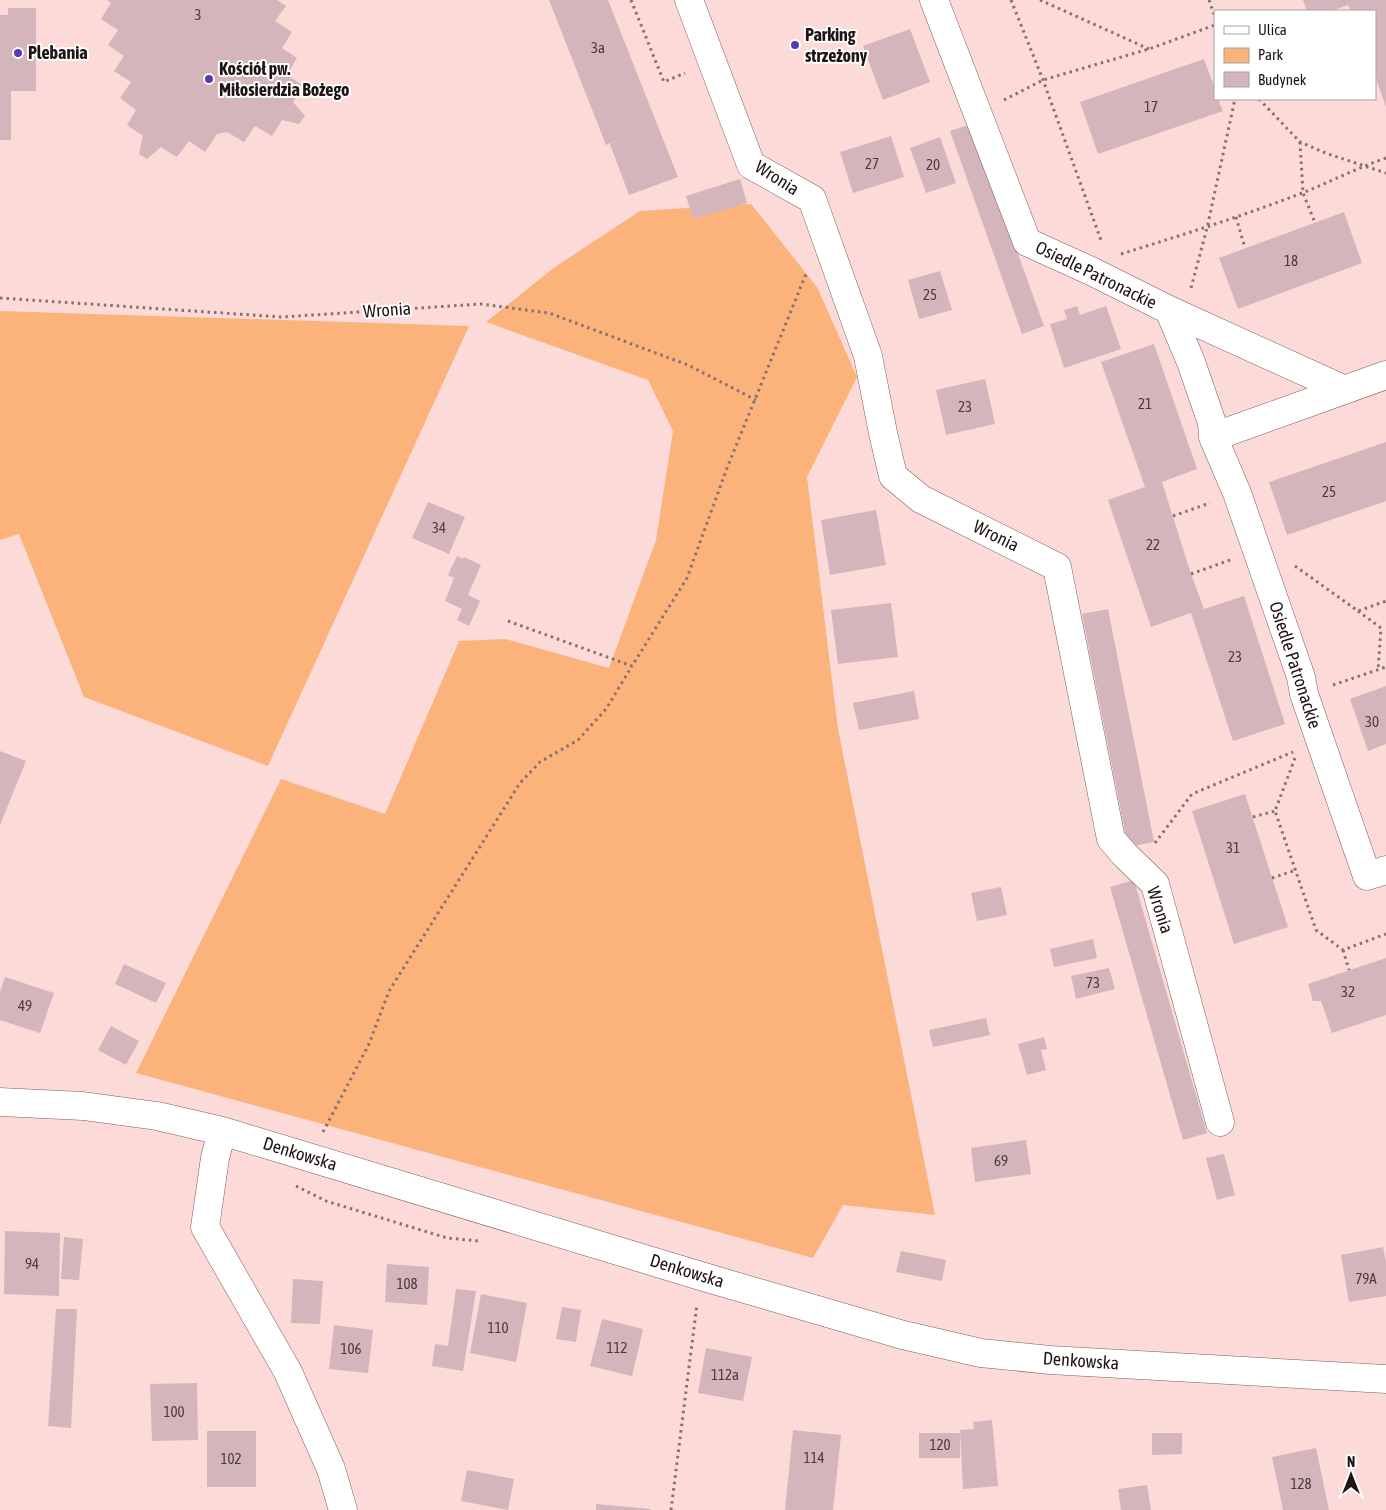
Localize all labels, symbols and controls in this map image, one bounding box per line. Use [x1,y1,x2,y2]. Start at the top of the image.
house number: 3 [194,6,202,23]
legend [1214,10,1376,100]
text: Ulica [1258,21,1287,38]
place label: Parking strzeżony [805,24,868,66]
house number: 3a [591,39,605,56]
marker: Parking strzeżony [789,39,801,51]
place label: Plebania [28,42,88,63]
text: Park [1258,46,1283,63]
marker: Plebania [12,47,24,59]
place label: Kościół pw. Miłosierdzia Bożego [219,58,349,100]
text: Budynek [1258,71,1307,88]
marker: Kościół pw. Miłosierdzia Bożego [203,73,215,85]
house number: 17 [1144,98,1158,115]
house number: 27 [865,155,879,172]
street label: Wronia [751,156,803,199]
house number: 20 [926,156,940,173]
street label: Osiedle Patronackie [1032,236,1160,313]
house number: 18 [1284,252,1298,269]
house number: 25 [923,286,937,303]
street label: Wronia [362,297,412,322]
house number: 21 [1138,395,1152,412]
house number: 23 [958,398,972,415]
house number: 25 [1322,483,1336,500]
street label: Wronia [970,516,1022,556]
house number: 34 [432,519,446,536]
house number: 22 [1146,536,1160,553]
street label: Osiedle Patronackie [1265,599,1326,731]
house number: 23 [1228,648,1242,665]
house number: 30 [1365,713,1379,730]
house number: 31 [1226,839,1240,856]
street label: Wronia [1143,884,1178,936]
house number: 73 [1086,974,1100,991]
house number: 32 [1341,983,1355,1000]
house number: 49 [18,997,32,1014]
street label: Denkowska [261,1132,340,1175]
house number: 69 [994,1152,1008,1169]
street label: Denkowska [648,1249,727,1292]
house number: 94 [25,1255,39,1272]
house number: 79A [1355,1270,1377,1287]
house number: 108 [396,1275,418,1292]
house number: 110 [487,1319,509,1336]
house number: 112 [606,1339,628,1356]
house number: 106 [340,1340,362,1357]
street label: Denkowska [1042,1347,1120,1374]
house number: 112a [711,1366,739,1383]
house number: 100 [163,1403,185,1420]
house number: 120 [929,1436,951,1453]
house number: 114 [803,1449,825,1466]
house number: 102 [220,1450,242,1467]
north arrow [1326,1450,1376,1500]
text: N [1347,1454,1355,1470]
house number: 128 [1290,1475,1312,1492]

